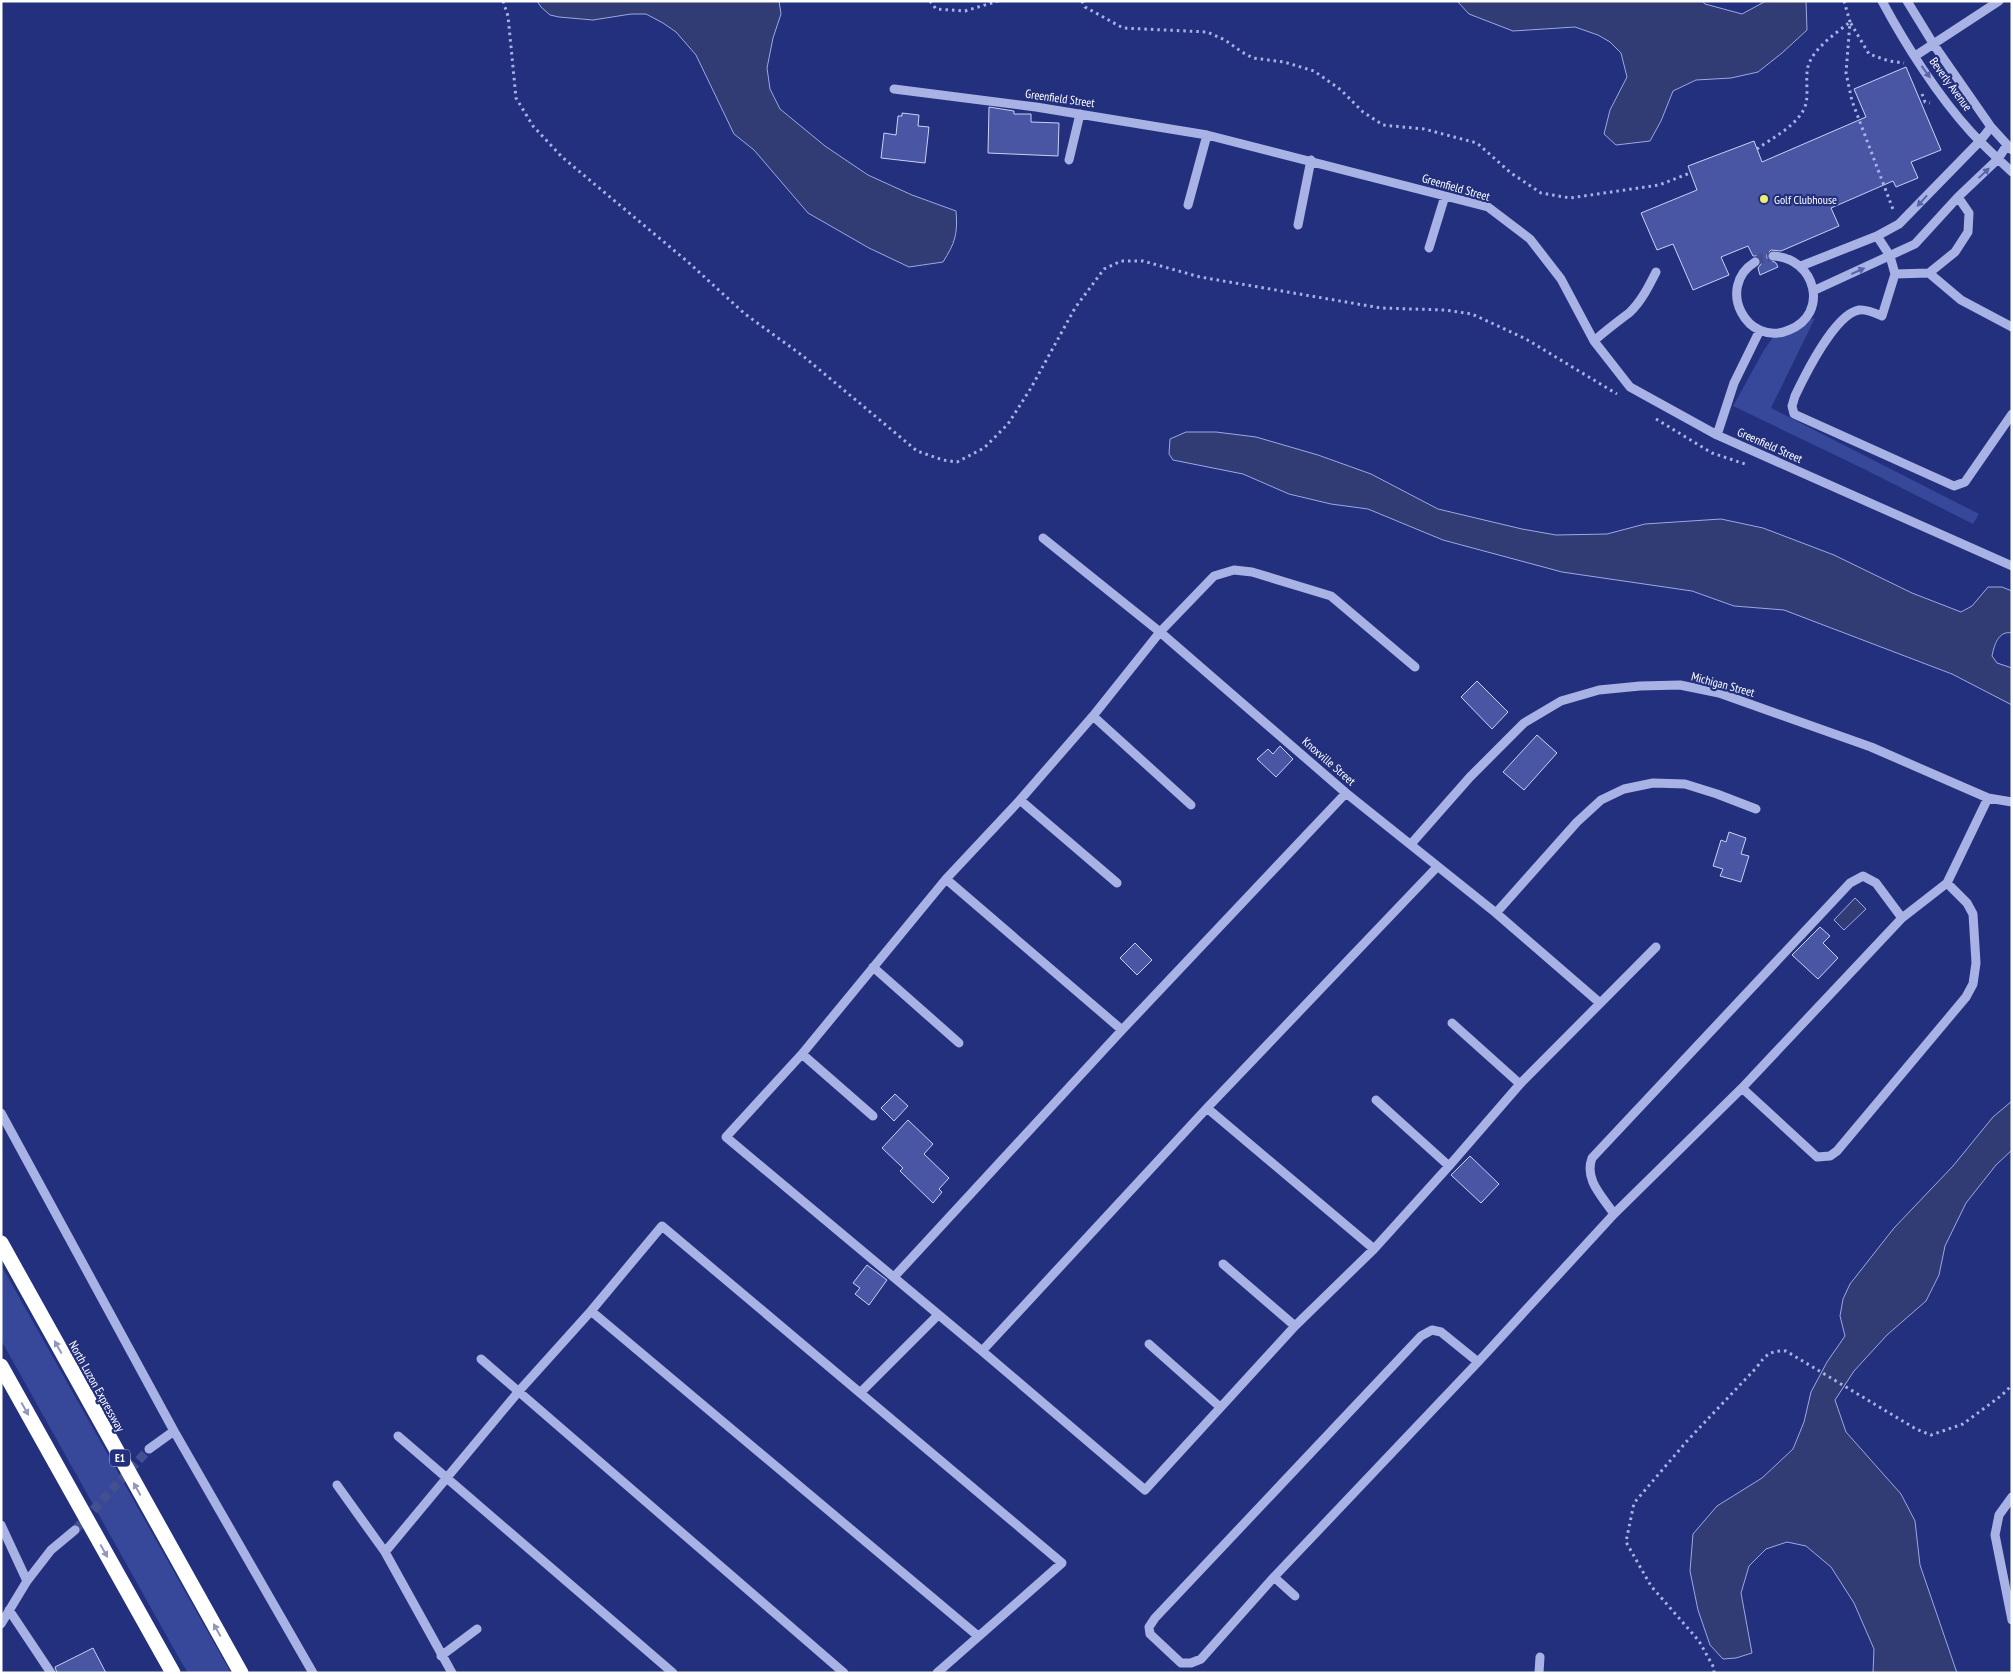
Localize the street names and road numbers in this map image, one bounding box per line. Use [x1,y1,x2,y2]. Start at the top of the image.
street label: Beverly Avenue [1926,54,1976,114]
street label: Greenfield Street [1024,86,1096,110]
street label: Greenfield Street [1420,170,1492,204]
street label: Greenfield Street [1735,424,1806,466]
street label: Michigan Street [1690,668,1757,700]
street label: Knoxville Street [1299,734,1359,789]
street label: North Luzon Expressway [66,1338,128,1434]
road number: E1 [110,1450,130,1466]

